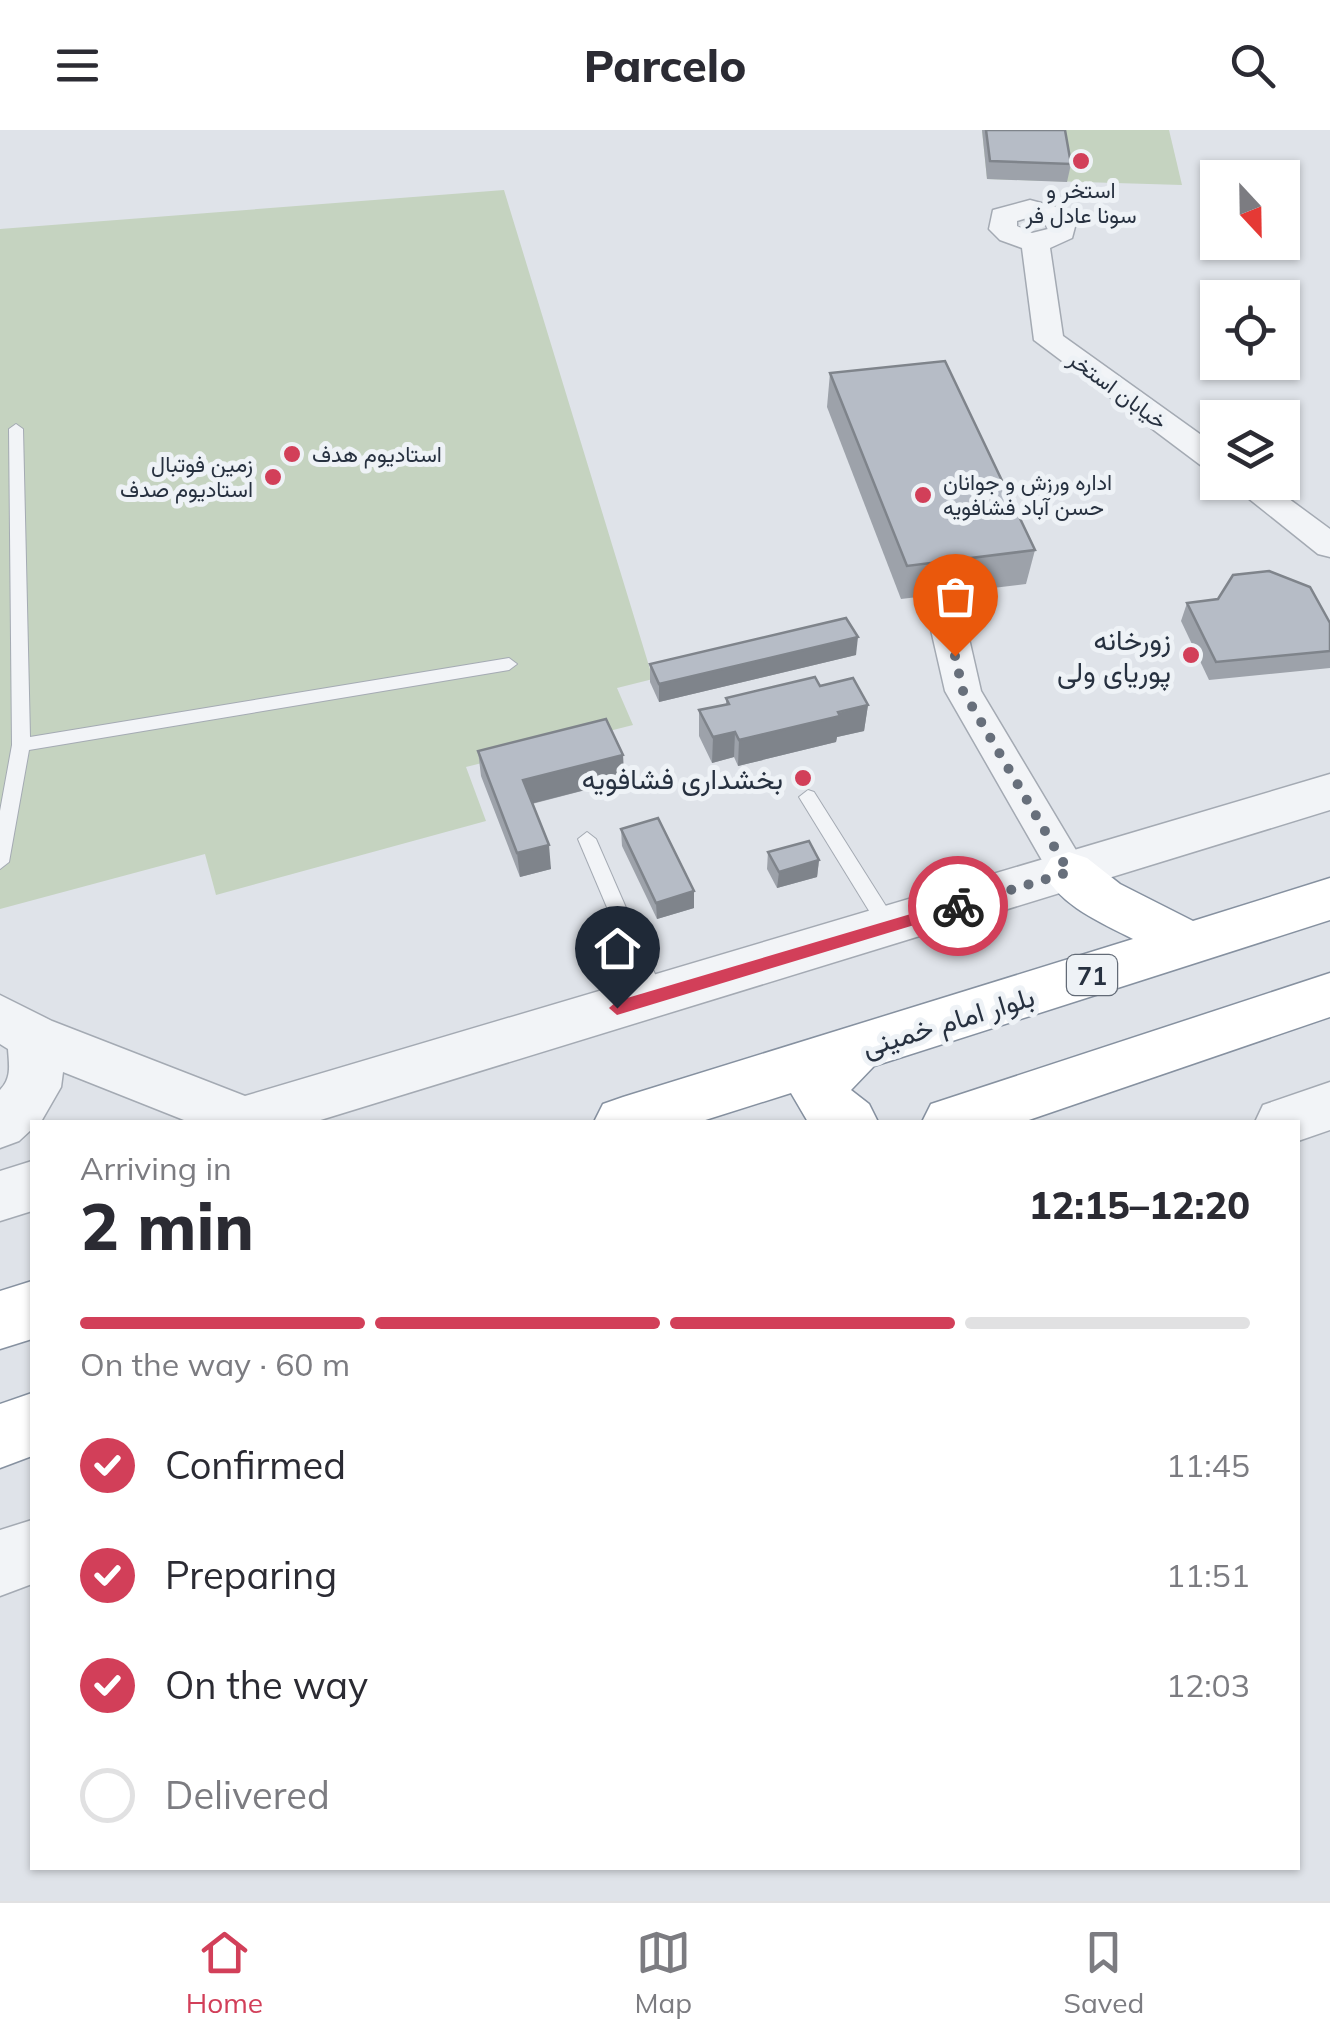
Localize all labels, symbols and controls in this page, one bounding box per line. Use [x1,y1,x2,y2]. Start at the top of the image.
text: Parcelo [584,37,746,93]
icon: menu [50,38,105,93]
icon: search [1225,38,1280,93]
marker: استخر و سونا عادل فر [1070,150,1092,172]
north arrow [1200,160,1300,260]
map controls [1200,160,1300,500]
place label: استخر و سونا عادل فر [1024,176,1137,229]
button: locate [1200,280,1300,380]
street label: خیابان استخر [1062,344,1173,435]
button: layers [1200,400,1300,500]
place label: استادیوم هدف [312,440,442,469]
marker: استادیوم هدف [281,443,303,465]
place label: زمین فوتبال استادیوم صدف [120,450,253,504]
marker: زمین فوتبال استادیوم صدف [262,466,284,488]
place label: اداره ورزش و جوانان حسن آباد فشافویه [943,468,1112,521]
marker: اداره ورزش و جوانان حسن آباد فشافویه [912,484,934,506]
pin [913,554,998,657]
icon: bag [928,569,983,624]
place label: زورخانه پوریای ولی [1057,622,1171,691]
marker: زورخانه پوریای ولی [1180,644,1202,666]
place label: بخشداری فشافویه [582,761,783,797]
marker: بخشداری فشافویه [792,767,814,789]
courier [908,856,1008,956]
icon: bike [931,879,986,934]
pin [575,906,660,1009]
icon: home [590,921,645,976]
road number: 71 [1067,955,1117,995]
street label: بلوار امام خمینی [858,978,1039,1066]
text: Arriving in [80,1148,232,1188]
text: 12:15–12:20 [1029,1181,1250,1229]
text: 2 min [80,1185,254,1266]
text: On the way · 60 m [80,1344,350,1384]
icon: check [80,1438,135,1493]
text: Confirmed [165,1441,346,1489]
text: 11:45 [1166,1445,1250,1485]
icon: check [80,1548,135,1603]
text: Preparing [165,1551,337,1599]
text: 11:51 [1166,1555,1250,1595]
icon: check [80,1658,135,1713]
text: On the way [165,1661,368,1709]
text: 12:03 [1166,1665,1250,1705]
text: Delivered [165,1771,330,1819]
tab: Home [186,1925,263,2020]
tab: Map [634,1925,692,2020]
tab: Saved [1063,1925,1144,2020]

